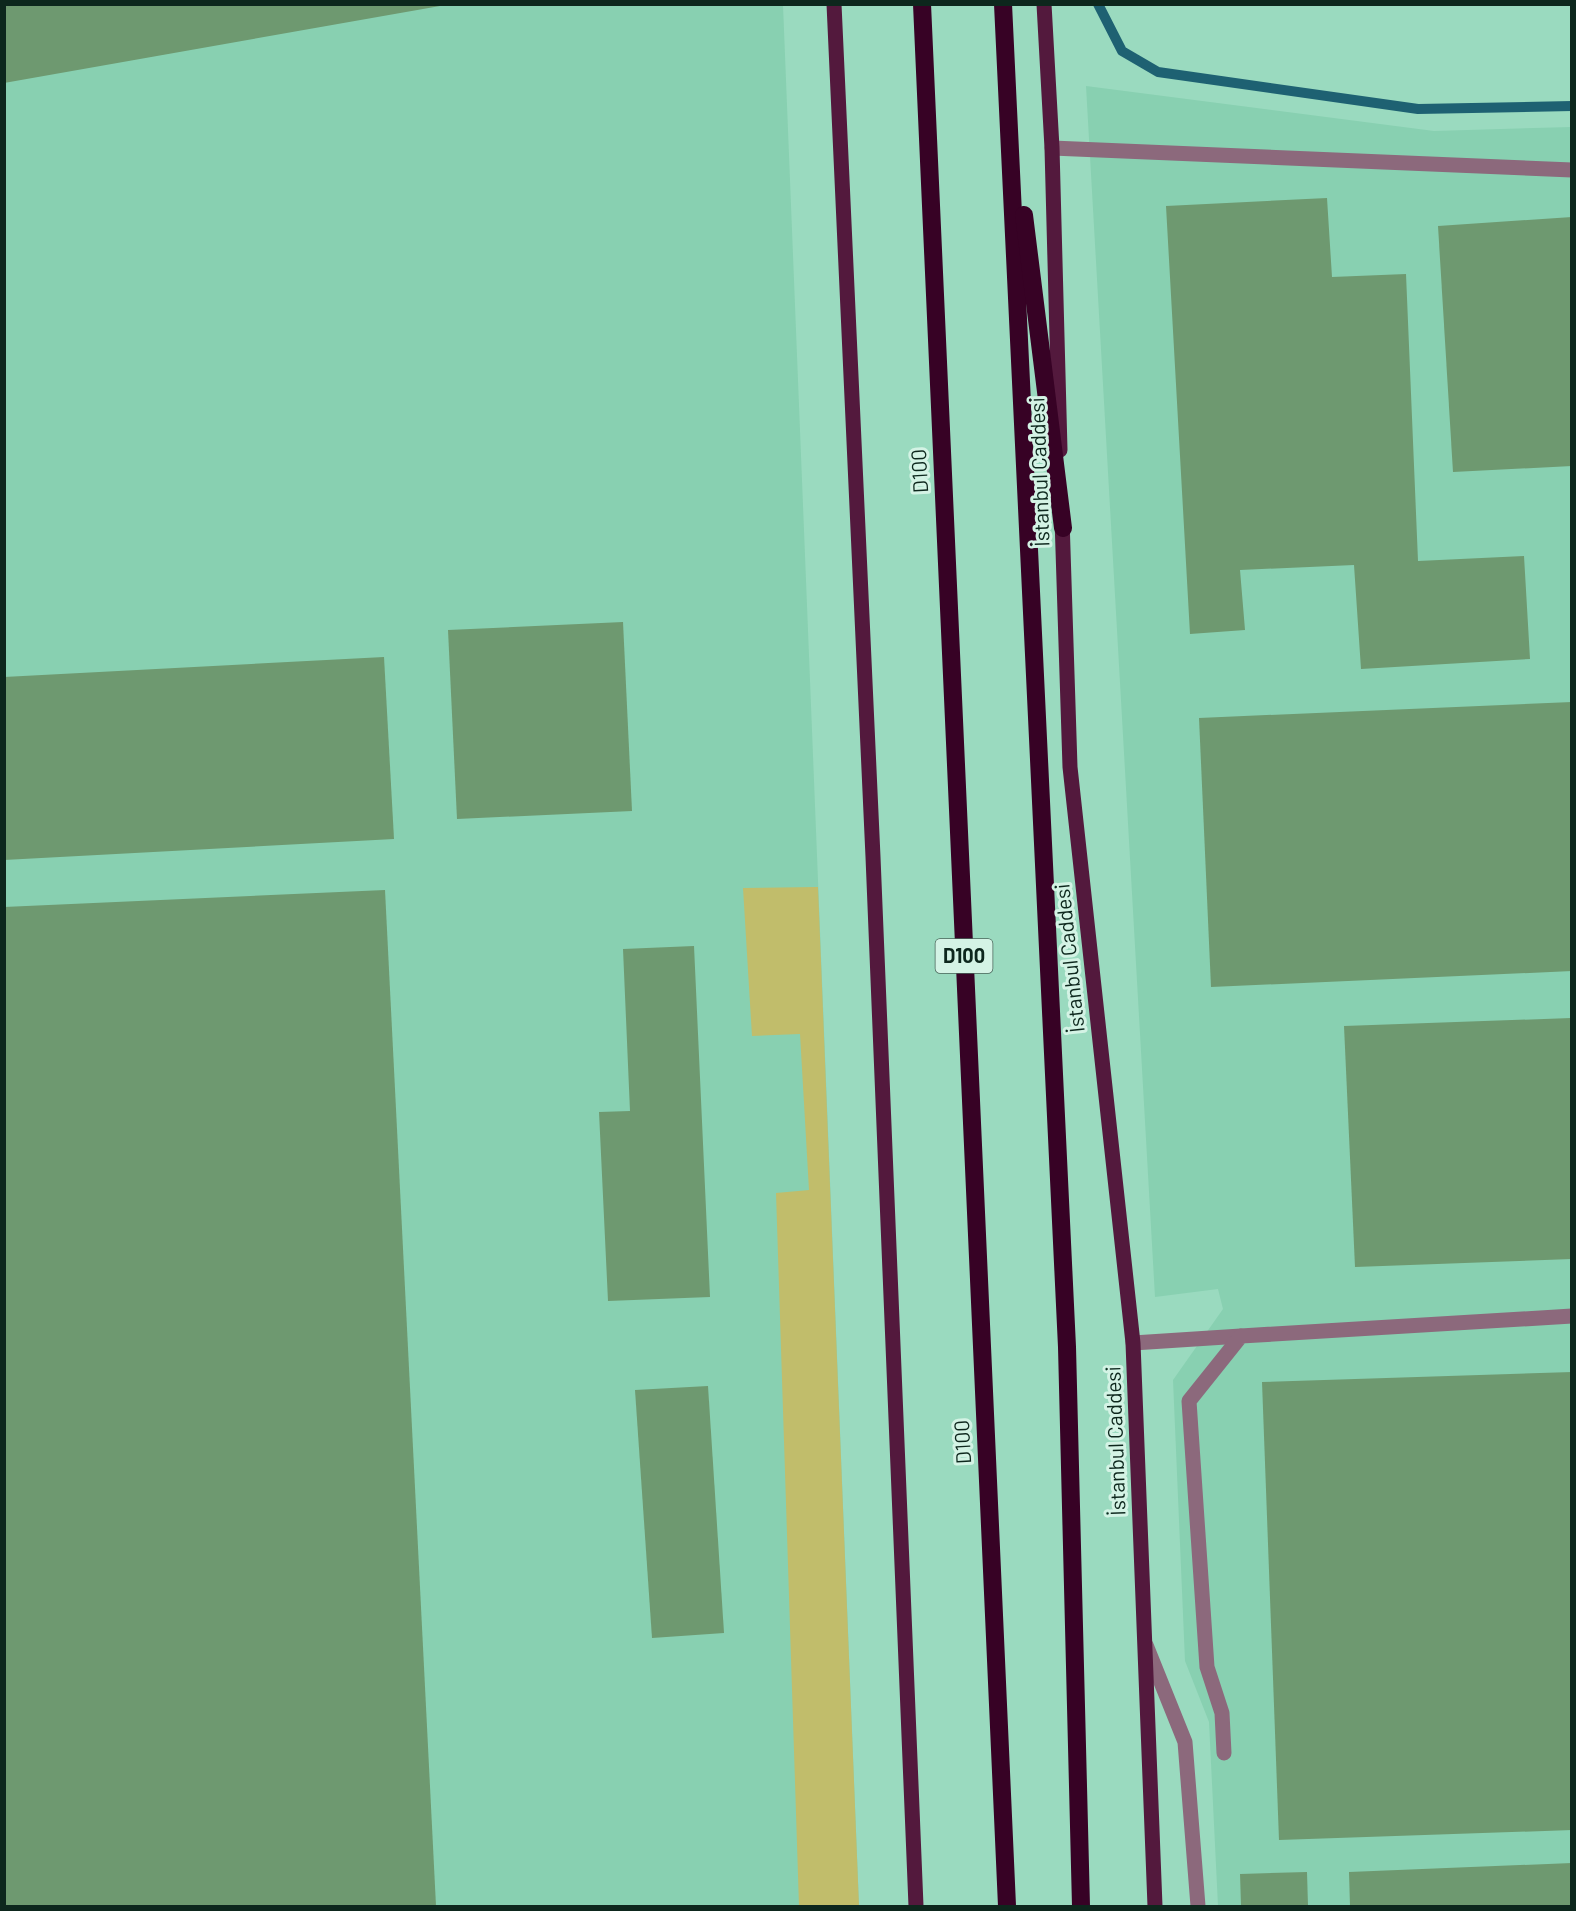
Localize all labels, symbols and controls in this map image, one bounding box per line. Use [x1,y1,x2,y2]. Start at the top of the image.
street label: İstanbul Caddesi [1023,397,1054,547]
street label: D100 [905,448,932,494]
street label: İstanbul Caddesi [1048,882,1089,1034]
road number: D100 [936,939,992,973]
street label: İstanbul Caddesi [1099,1366,1130,1516]
street label: D100 [948,1419,975,1465]

